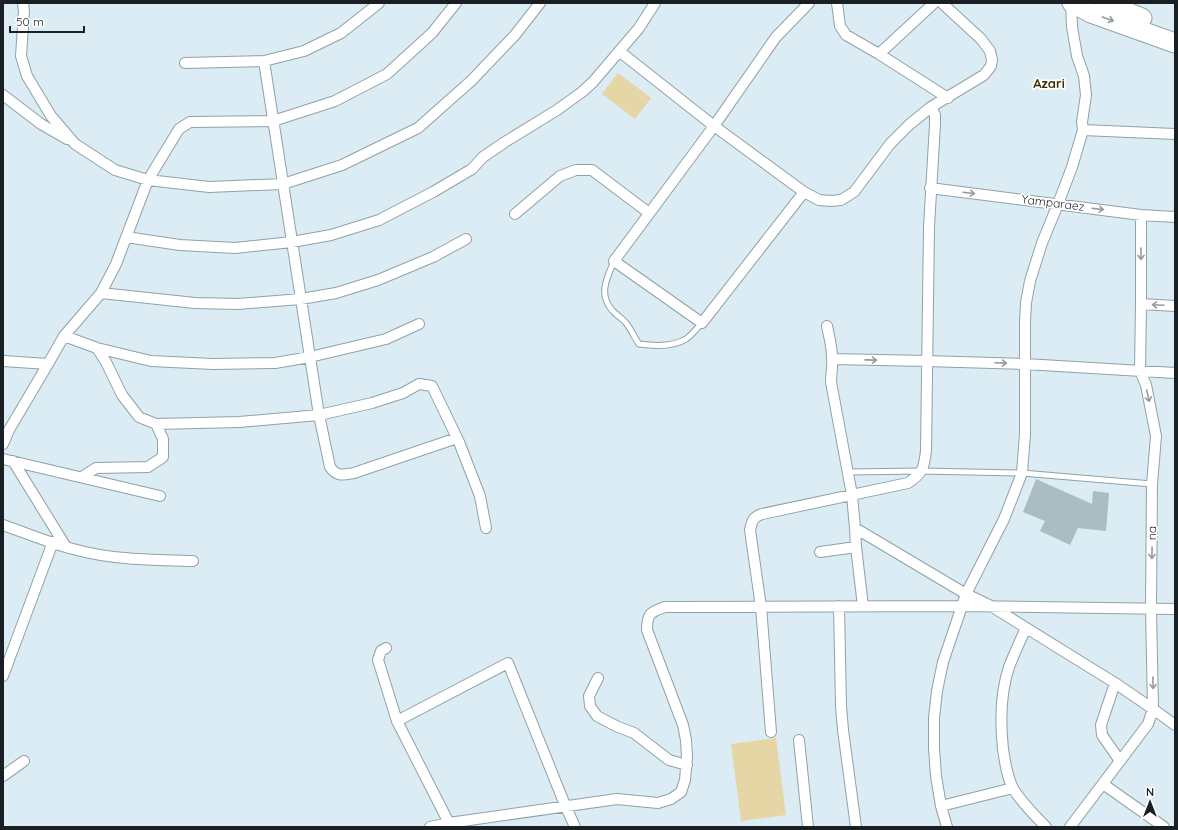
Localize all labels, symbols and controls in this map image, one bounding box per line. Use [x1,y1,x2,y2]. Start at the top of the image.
scale bar [10,8,84,34]
text: 50 m [16,14,44,29]
one-way arrow [1102,15,1114,23]
district label: Azari [1033,75,1065,91]
one-way arrow [962,189,975,197]
street label: Yamparaez [1021,191,1086,214]
one-way arrow [1091,205,1104,213]
one-way arrow [1137,247,1145,260]
one-way arrow [1152,302,1165,309]
one-way arrow [864,356,877,363]
one-way arrow [994,360,1007,367]
one-way arrow [1145,390,1153,403]
street label: na [1144,526,1159,540]
one-way arrow [1148,546,1155,559]
one-way arrow [1149,676,1156,689]
north arrow [1130,782,1170,822]
text: N [1146,785,1154,799]

